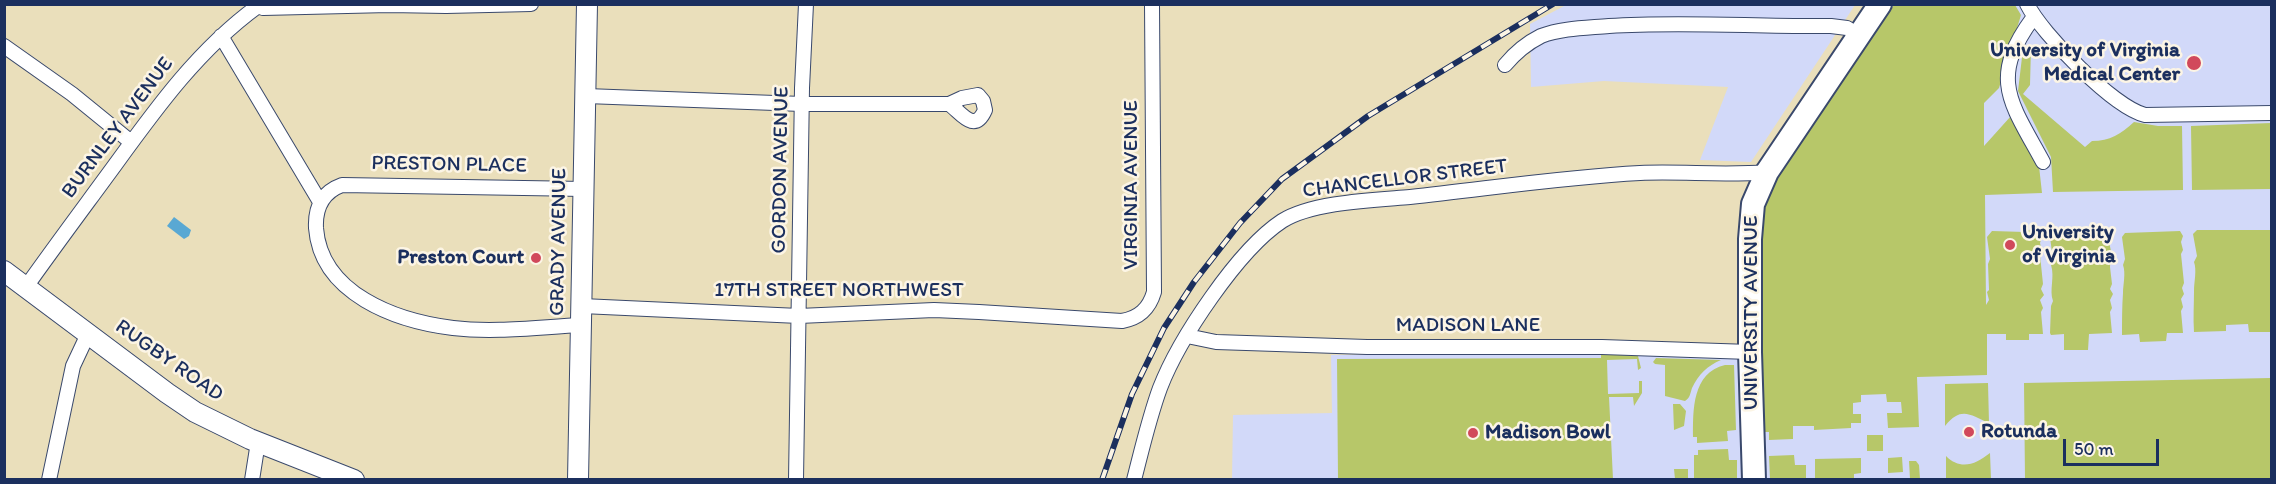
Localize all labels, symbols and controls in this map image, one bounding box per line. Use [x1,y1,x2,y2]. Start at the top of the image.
place label: University of Virginia Medical Center [1990,38,2180,88]
street label: BURNLEY AVENUE [57,52,179,204]
marker: University of Virginia Medical Center [2185,54,2203,72]
street label: GORDON AVENUE [767,86,795,254]
street label: VIRGINIA AVENUE [1119,100,1145,270]
street label: PRESTON PLACE [371,151,527,179]
street label: CHANCELLOR STREET [1301,154,1509,204]
street label: GRADY AVENUE [545,168,573,316]
street label: UNIVERSITY AVENUE [1739,215,1765,411]
place label: University of Virginia [2022,220,2116,270]
marker: University of Virginia [2003,238,2017,252]
place label: Preston Court [397,245,524,271]
marker: Preston Court [529,251,543,265]
street label: 17TH STREET NORTHWEST [714,278,964,304]
street label: MADISON LANE [1396,313,1540,339]
street label: RUGBY ROAD [110,314,228,408]
place label: Rotunda [1981,419,2057,445]
place label: Madison Bowl [1485,420,1611,446]
marker: Rotunda [1962,425,1976,439]
marker: Madison Bowl [1466,426,1480,440]
scale bar [2066,427,2162,465]
text: 50 m [2074,438,2114,460]

